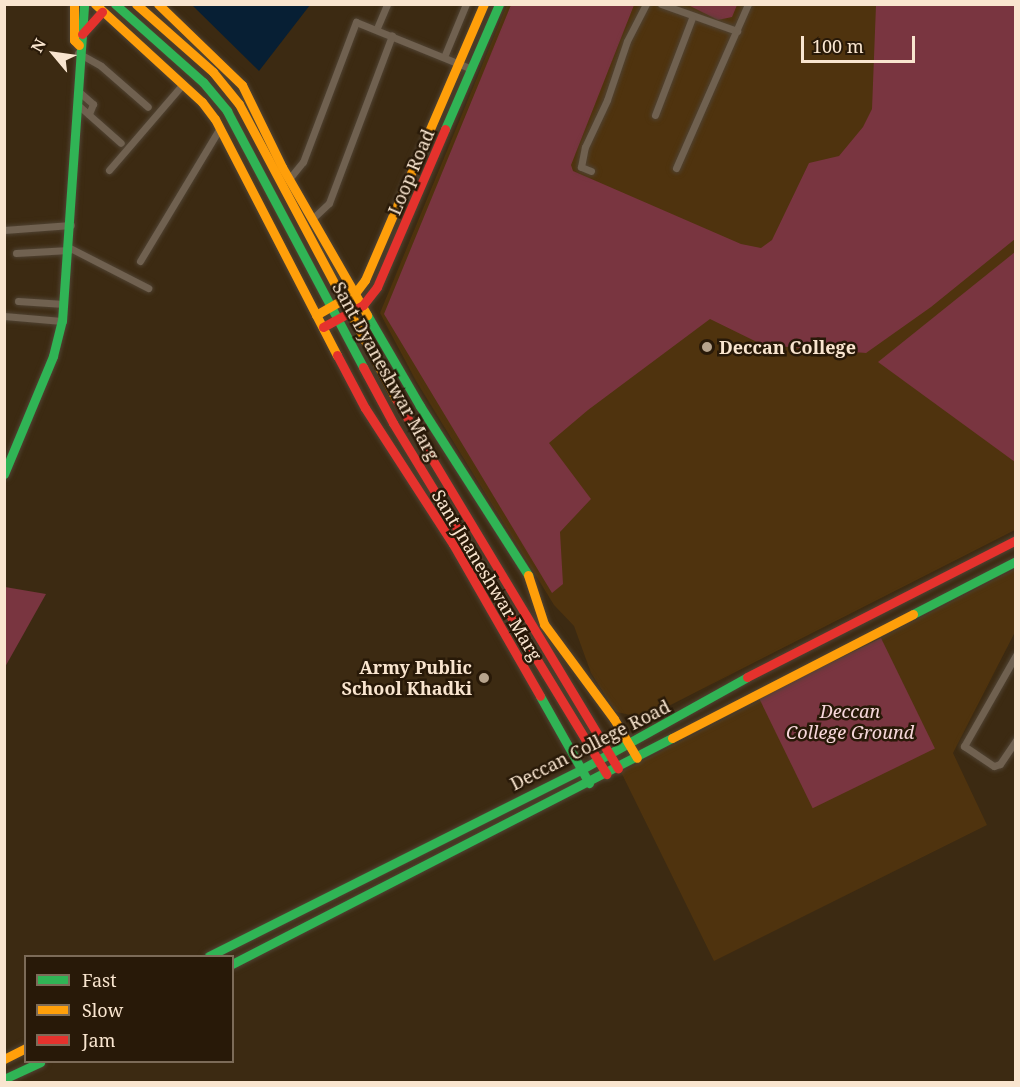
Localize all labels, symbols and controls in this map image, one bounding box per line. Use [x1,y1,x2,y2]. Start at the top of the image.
north arrow [24,24,84,84]
scale bar [804,24,918,62]
text: N [26,34,51,56]
text: 100 m [812,34,864,58]
street label: Loop Road [383,126,439,218]
street label: Sant Dyaneshwar Marg [328,278,444,464]
place label: Deccan College [719,336,856,358]
marker: Deccan College [700,340,714,354]
street label: Sant Jnaneshwar Marg [427,486,547,664]
place label: Army Public School Khadki [341,657,472,700]
marker: Army Public School Khadki [477,671,491,685]
street label: Deccan College Road [506,695,674,795]
park label: Deccan College Ground [786,701,914,744]
legend [24,955,234,1063]
text: Fast [82,968,117,992]
text: Slow [82,998,123,1022]
text: Jam [82,1028,116,1052]

